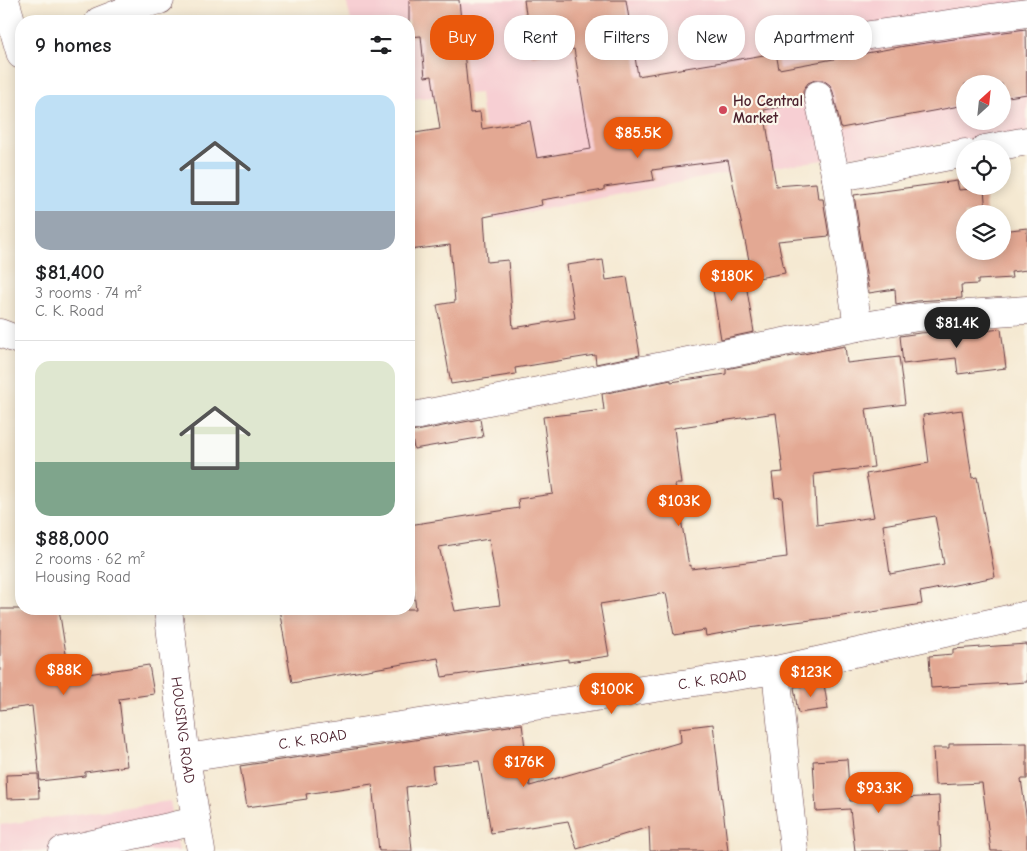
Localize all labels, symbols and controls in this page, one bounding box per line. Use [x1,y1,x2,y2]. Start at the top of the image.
chip: Buy [430,15,494,60]
chip: Rent [504,15,575,60]
chip: Filters [585,15,668,60]
chip: New [678,15,745,60]
chip: Apartment [755,15,872,60]
icon: filters [367,31,395,59]
text: 9 homes [35,33,111,57]
north arrow [956,75,1011,130]
map controls [956,75,1011,260]
place label: Ho Central Market [733,92,803,127]
marker: Ho Central Market [717,104,729,116]
pin: $85.5K [597,116,679,159]
text: $85.5K [615,124,661,142]
icon: home [170,128,260,218]
button: locate [956,140,1011,195]
button: layers [956,205,1011,260]
text: $81,400 [35,260,105,284]
pin: $180K [697,260,767,302]
text: $180K [711,267,753,285]
text: 3 rooms · 74 m² [35,284,141,302]
text: C. K. Road [35,302,104,320]
pin: $81.4K [916,306,998,349]
text: $81.4K [935,314,979,332]
icon: home [170,393,260,483]
pin: $103K [644,484,714,527]
text: $103K [658,492,700,510]
text: $88,000 [35,526,109,550]
text: 2 rooms · 62 m² [35,550,145,568]
text: Housing Road [35,568,131,586]
pin: $88K [34,654,94,696]
pin: $123K [776,656,846,698]
text: $88K [46,661,82,679]
text: $123K [791,663,831,681]
street label: C. K. ROAD [677,666,748,694]
pin: $100K [577,672,647,715]
street label: HOUSING ROAD [167,676,199,785]
text: $100K [590,680,634,698]
street label: C. K. ROAD [277,725,348,753]
pin: $176K [489,746,559,788]
text: $176K [504,753,544,771]
pin: $93.3K [838,772,920,814]
text: $93.3K [856,779,902,797]

